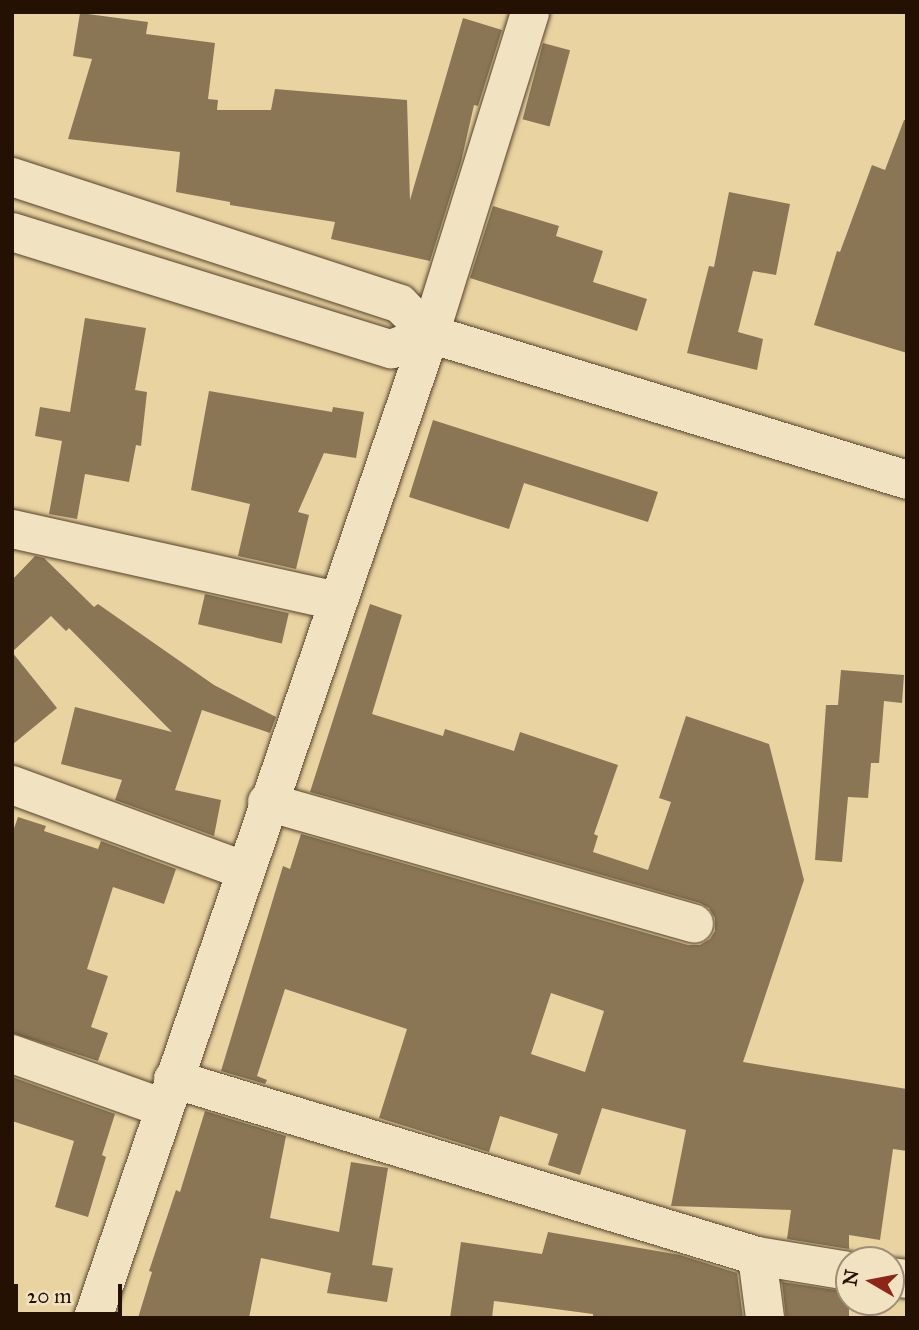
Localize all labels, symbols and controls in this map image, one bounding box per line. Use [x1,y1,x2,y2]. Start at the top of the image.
north arrow [835,1246,905,1316]
text: N [838,1268,864,1288]
scale bar [18,1270,126,1314]
text: 20 m [27,1283,72,1309]

